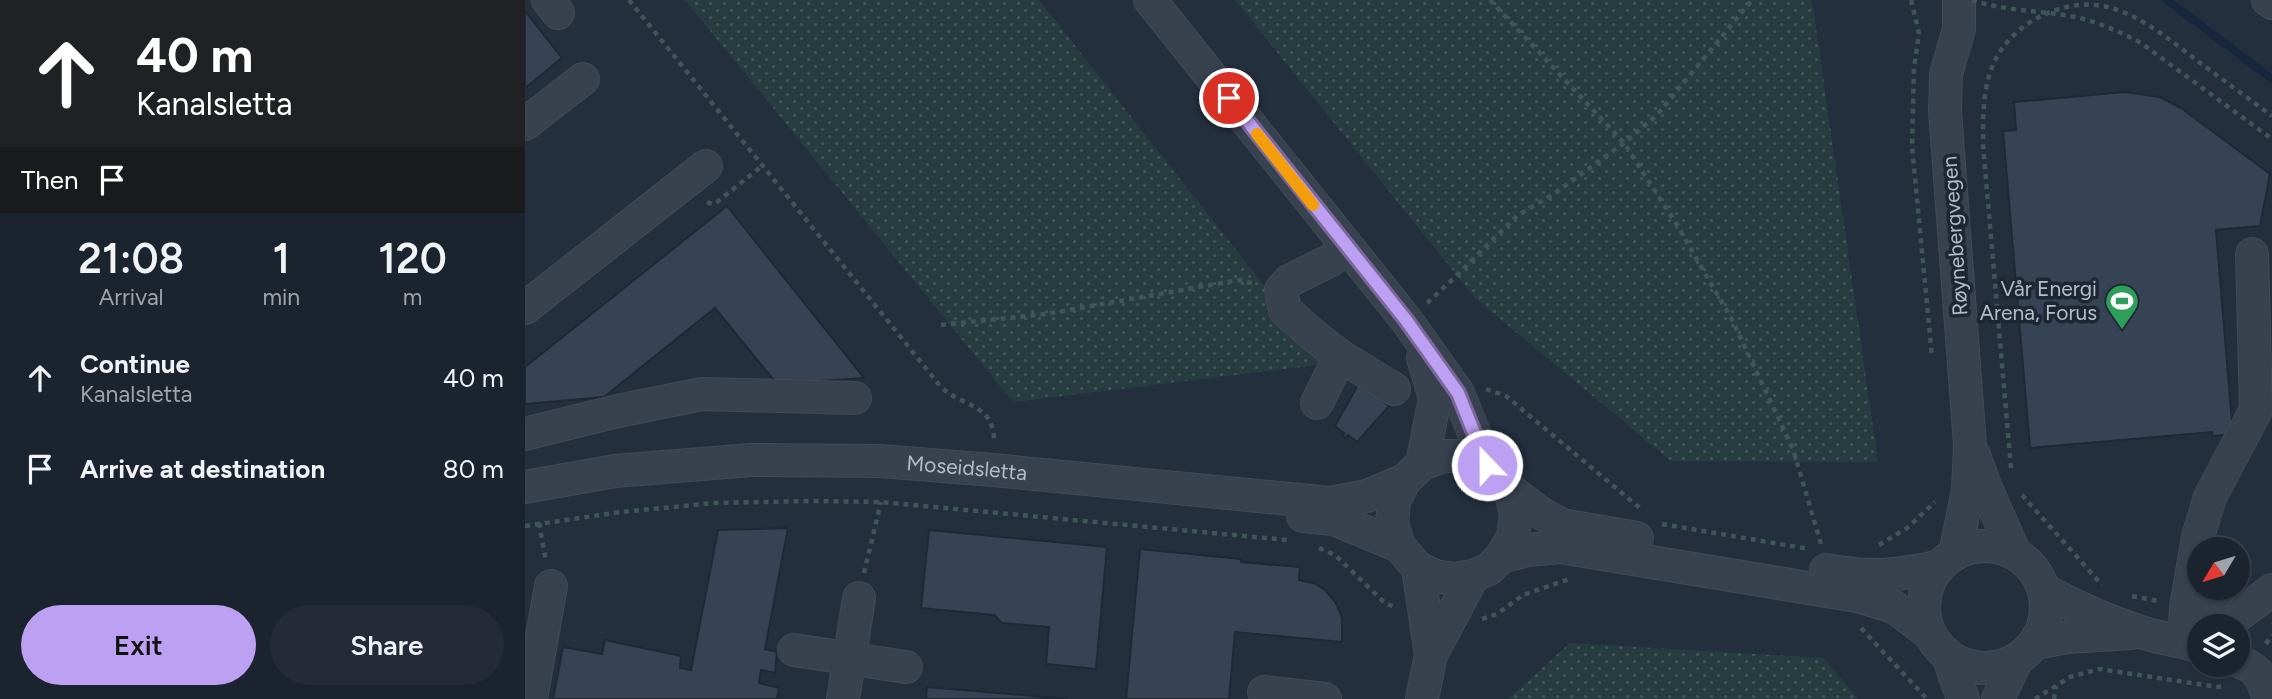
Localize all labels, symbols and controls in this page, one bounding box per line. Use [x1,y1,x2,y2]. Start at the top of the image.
text: 40 m [136,25,253,84]
icon: ahead [21,28,112,119]
pin [1199,68,1259,128]
icon: arrive [1210,79,1248,117]
text: Kanalsletta [136,85,293,123]
street label: Røynebergvegen [1936,155,1973,317]
icon: arrive [93,161,131,199]
text: Then [21,164,79,196]
text: 21:08 [78,233,184,284]
text: 1 [272,233,290,284]
text: 120 [378,233,447,284]
place label: Vår Energi Arena, Forus [1980,276,2097,325]
sports icon: Vår Energi Arena, Forus [2103,282,2141,331]
text: Arrival [99,283,164,311]
text: min [262,283,300,311]
text: m [403,283,422,311]
text: Continue [80,348,190,380]
icon: ahead [21,359,59,397]
text: 40 m [443,362,504,394]
text: Kanalsletta [80,380,193,408]
position arrow [1450,428,1524,502]
icon: arrive [21,450,59,488]
street label: Moseidsletta [906,450,1028,485]
text: Arrive at destination [80,453,325,485]
text: 80 m [443,453,504,485]
north arrow [2187,537,2251,600]
map controls [2187,537,2250,677]
button: Exit [21,605,256,685]
button: Share [270,605,504,685]
button: layers [2187,614,2250,677]

